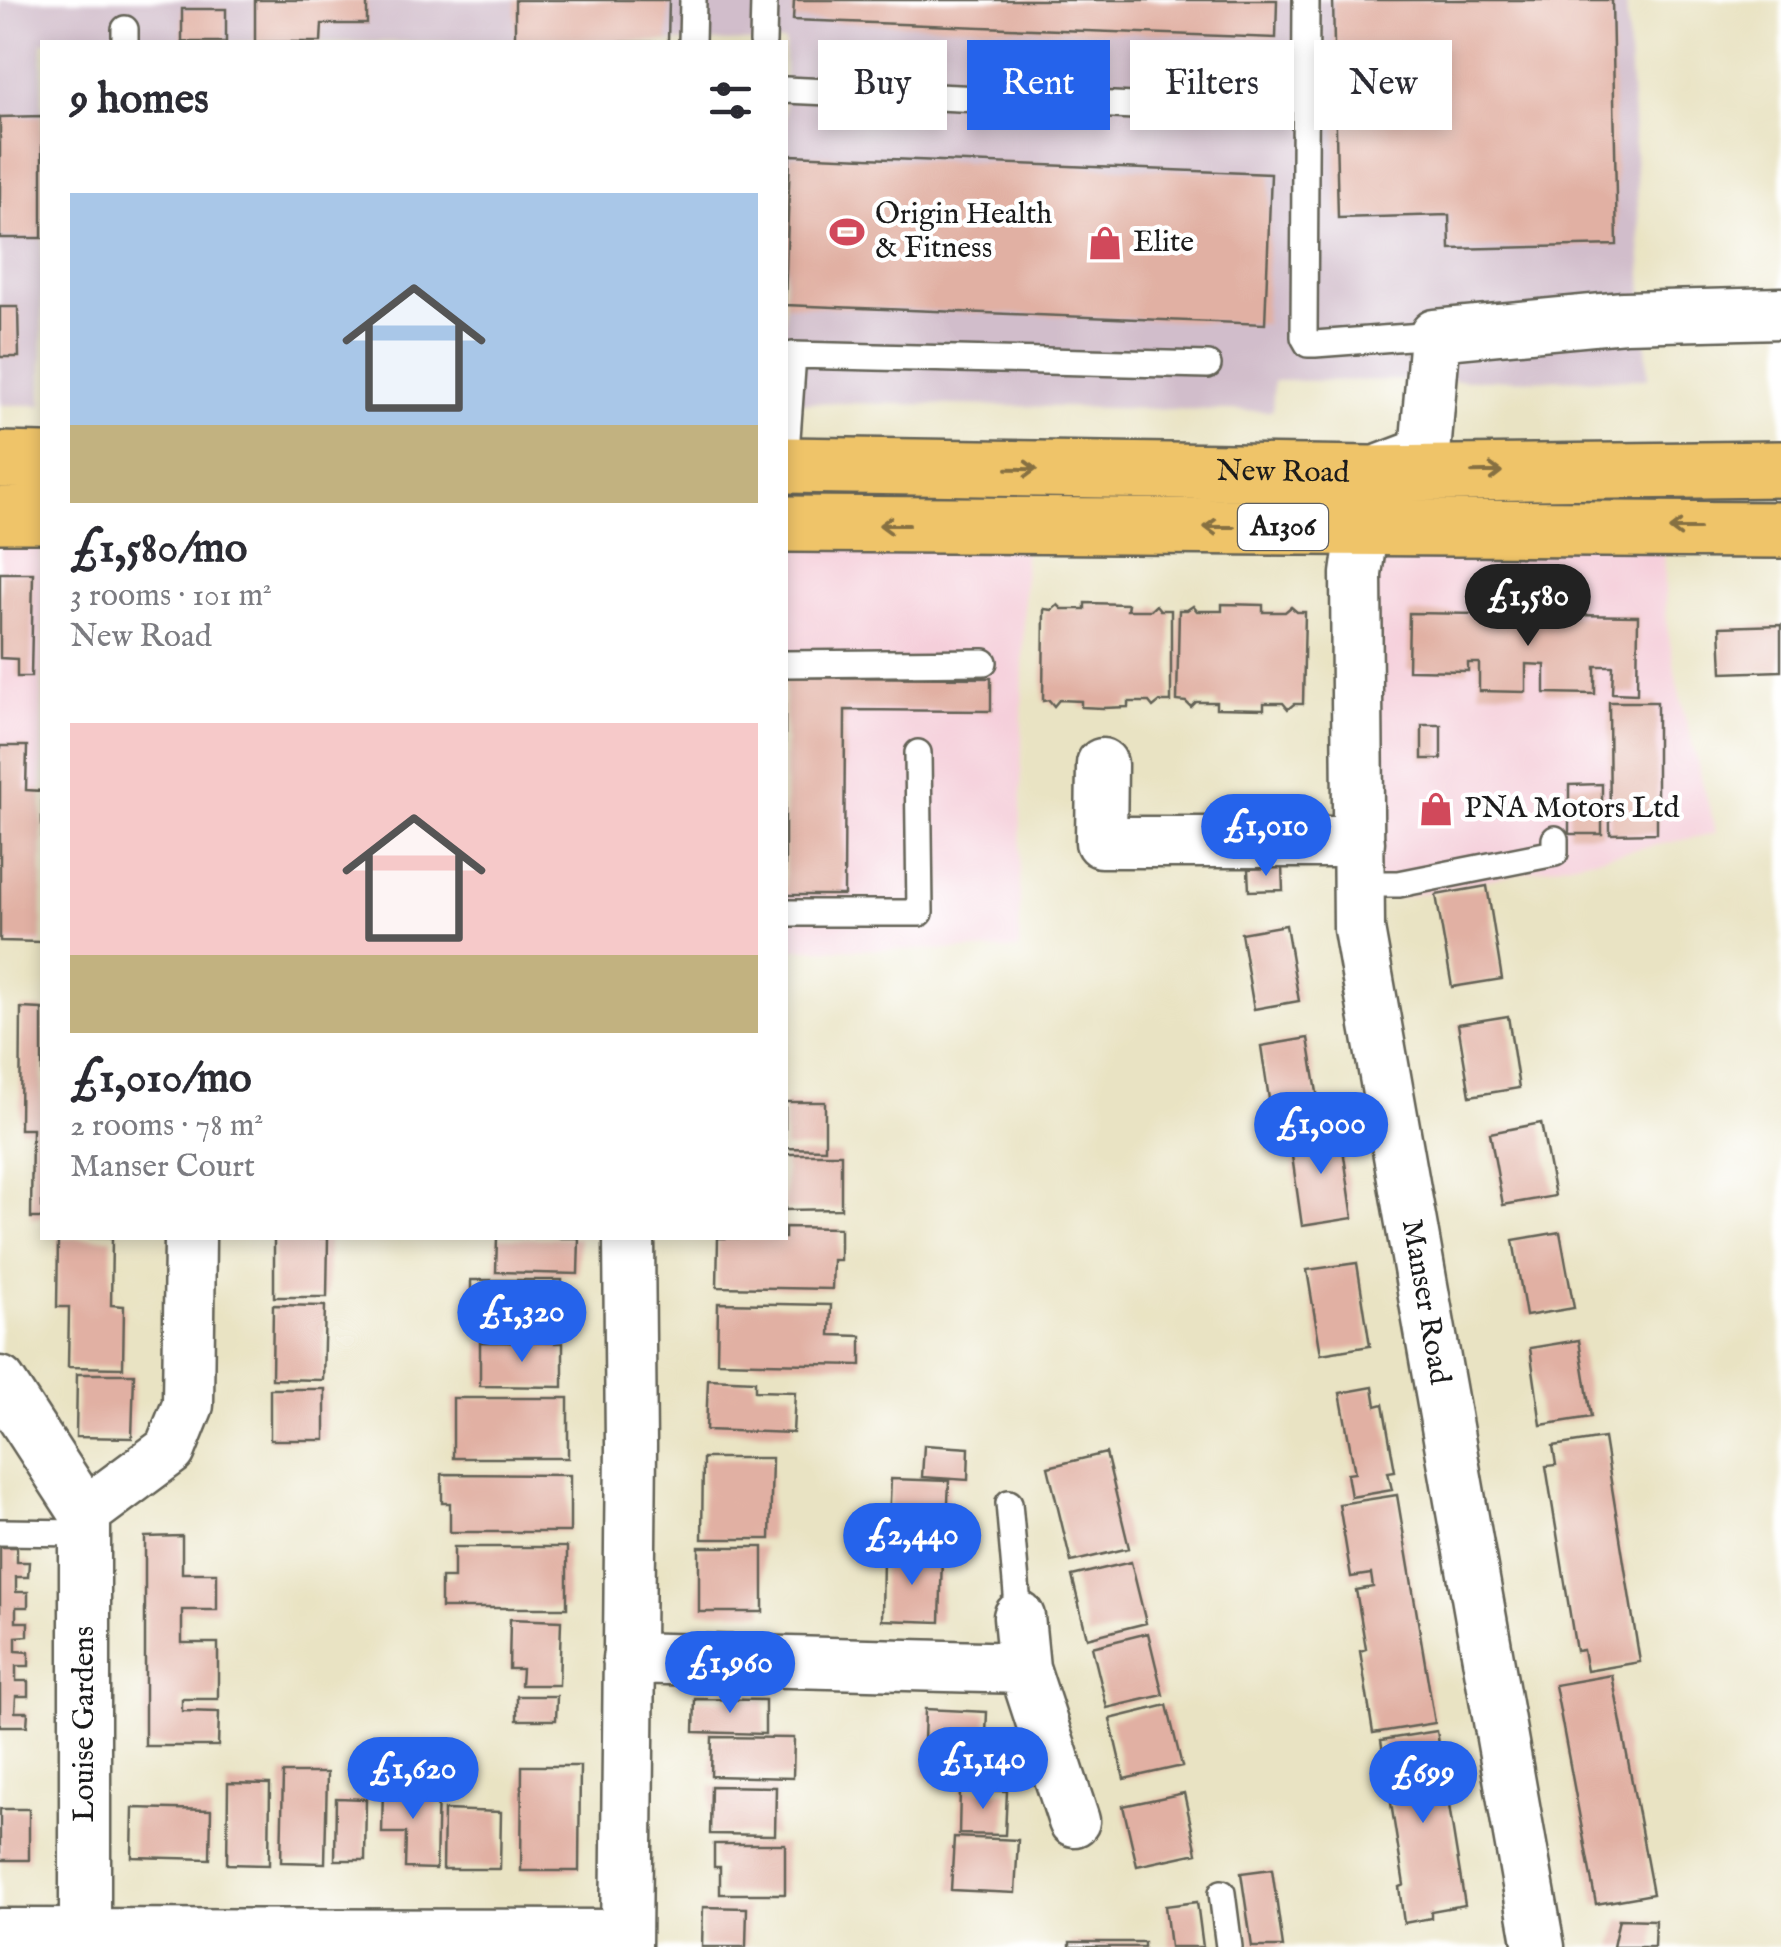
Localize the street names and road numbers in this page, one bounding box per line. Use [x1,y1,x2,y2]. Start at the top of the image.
street label: New Road [1216,453,1351,493]
road number: A1306 [1238,504,1328,550]
street label: Manser Road [1392,1217,1458,1388]
street label: Louise Gardens [66,1626,104,1822]

